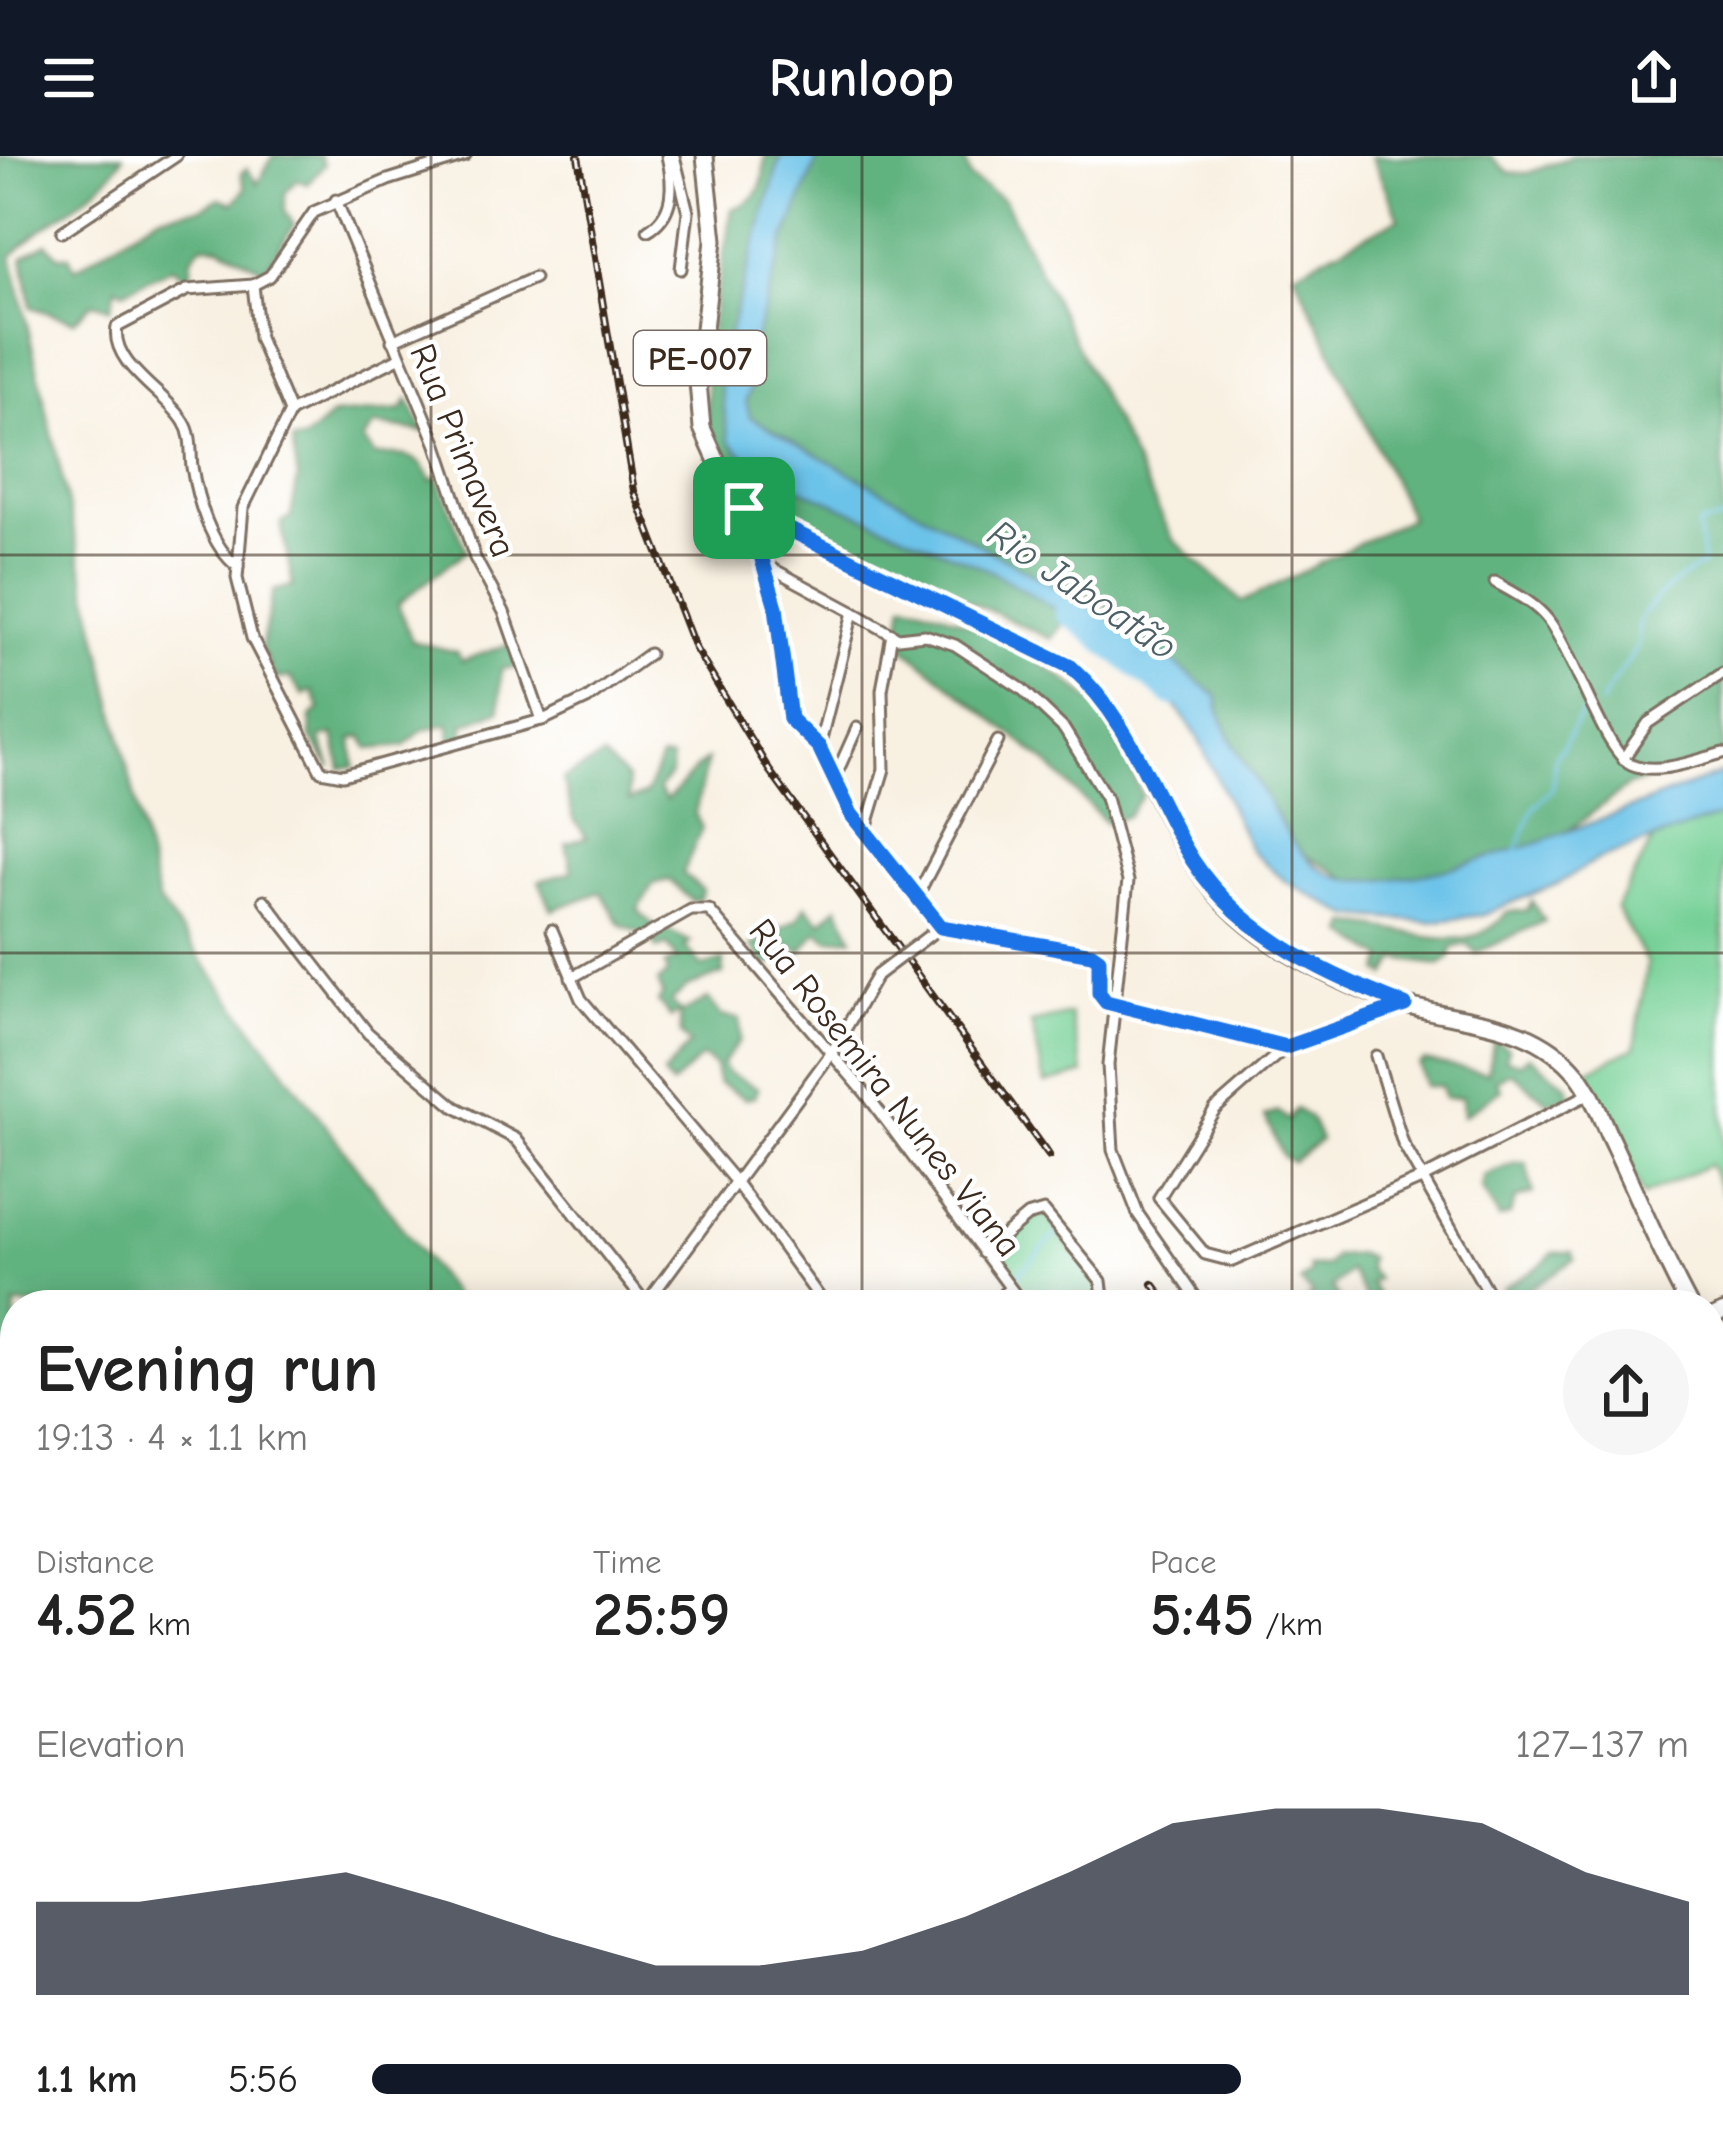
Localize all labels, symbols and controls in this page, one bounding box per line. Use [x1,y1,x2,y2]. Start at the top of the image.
icon: menu [36,45,102,111]
icon: share [1621,45,1687,111]
text: Runloop [769,47,954,110]
road number: PE-007 [634,331,766,385]
street label: Rua Primavera [401,338,524,563]
pin [693,457,795,559]
icon: arrive [711,475,777,541]
water label: Rio Jaboatão [979,511,1185,670]
street label: Rua Rosemira Nunes Viana [740,911,1029,1265]
button: share [1563,1329,1689,1455]
text: Evening run [36,1332,378,1408]
text: 19:13 · 4 × 1.1 km [36,1415,308,1460]
text: Distance [36,1543,154,1581]
text: Time [593,1543,662,1581]
text: Pace [1150,1543,1217,1581]
text: 4.52 [36,1581,137,1650]
text: 25:59 [593,1581,730,1650]
text: 5:45 [1150,1581,1254,1650]
text: km [137,1605,191,1643]
text: /km [1254,1605,1323,1643]
text: Elevation [36,1722,185,1767]
text: 127–137 m [1516,1722,1689,1767]
text: 1.1 km [36,2057,138,2102]
text: 5:56 [228,2057,298,2102]

